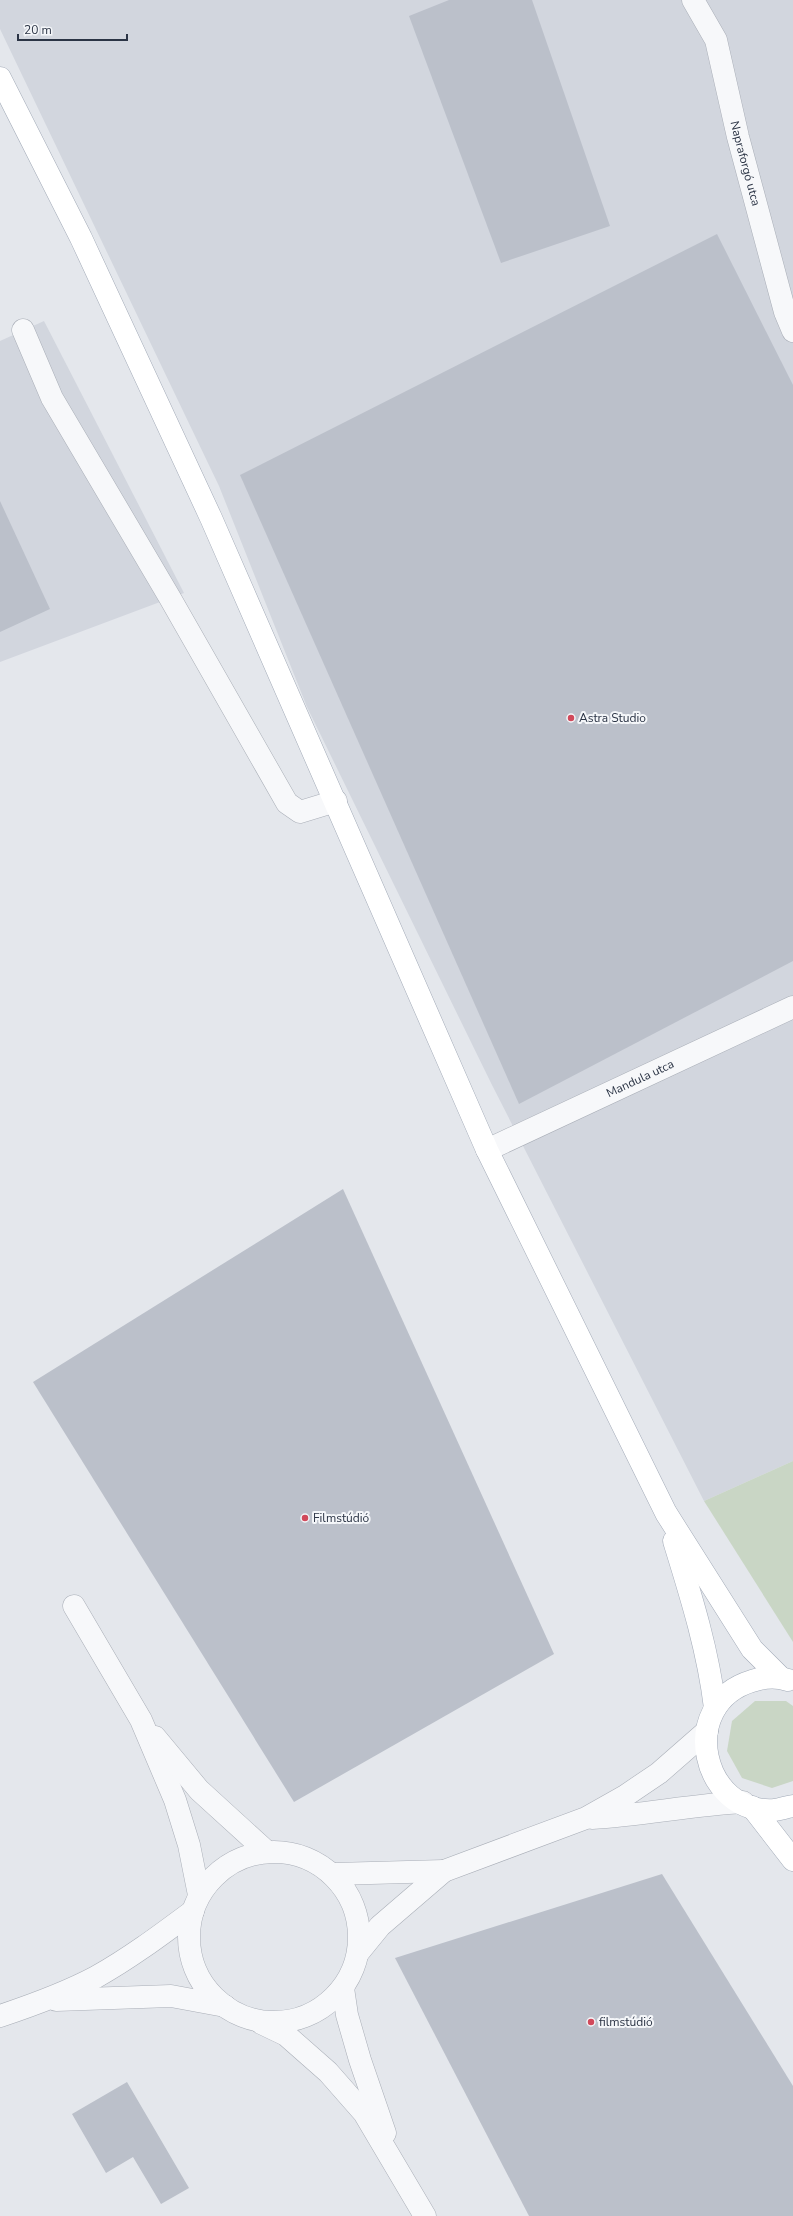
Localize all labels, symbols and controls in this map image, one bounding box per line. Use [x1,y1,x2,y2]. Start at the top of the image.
scale bar [18,16,127,42]
text: 20 m [24,22,52,38]
street label: Napraforgó utca [727,119,764,208]
place label: Astra Studio [579,710,646,726]
marker: Astra Studio [566,713,576,723]
street label: Mandula utca [604,1056,677,1101]
place label: Filmstúdió [313,1510,370,1526]
marker: Filmstúdió [300,1513,310,1523]
place label: filmstúdió [599,2014,653,2030]
marker: filmstúdió [586,2017,596,2027]

